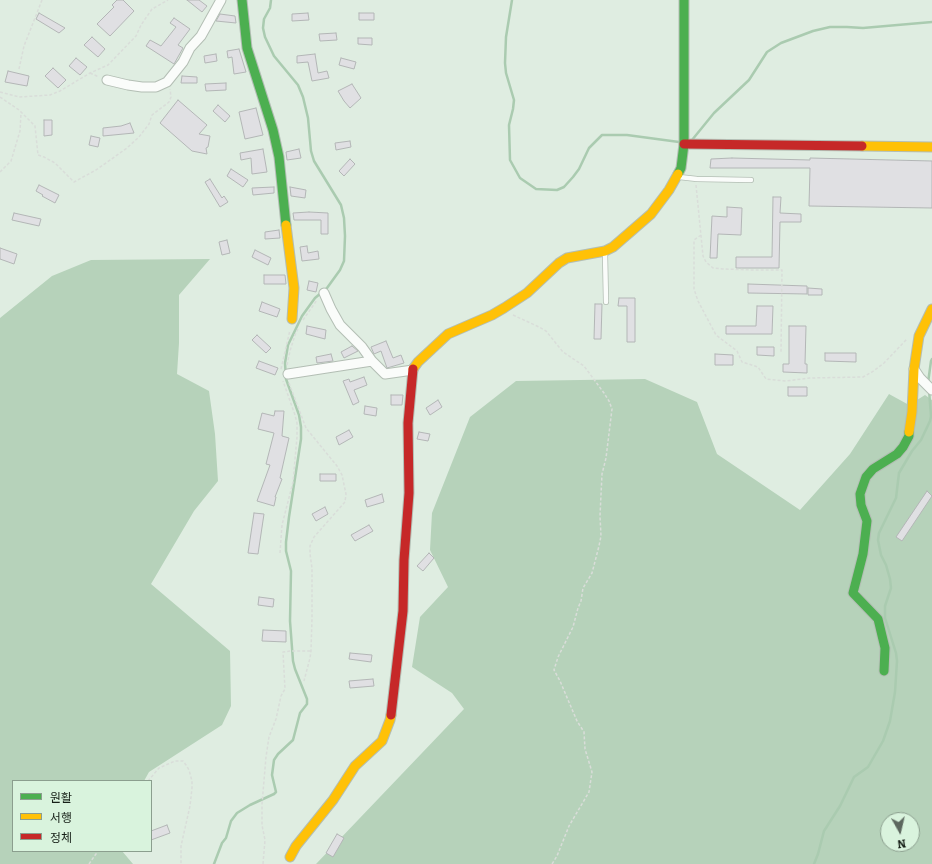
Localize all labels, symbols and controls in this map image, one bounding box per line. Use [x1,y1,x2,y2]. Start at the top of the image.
legend [12,780,152,852]
text: 원활 [50,791,72,805]
text: 서행 [50,811,72,825]
north arrow [880,812,920,852]
text: 정체 [50,831,72,845]
text: N [896,836,907,850]

